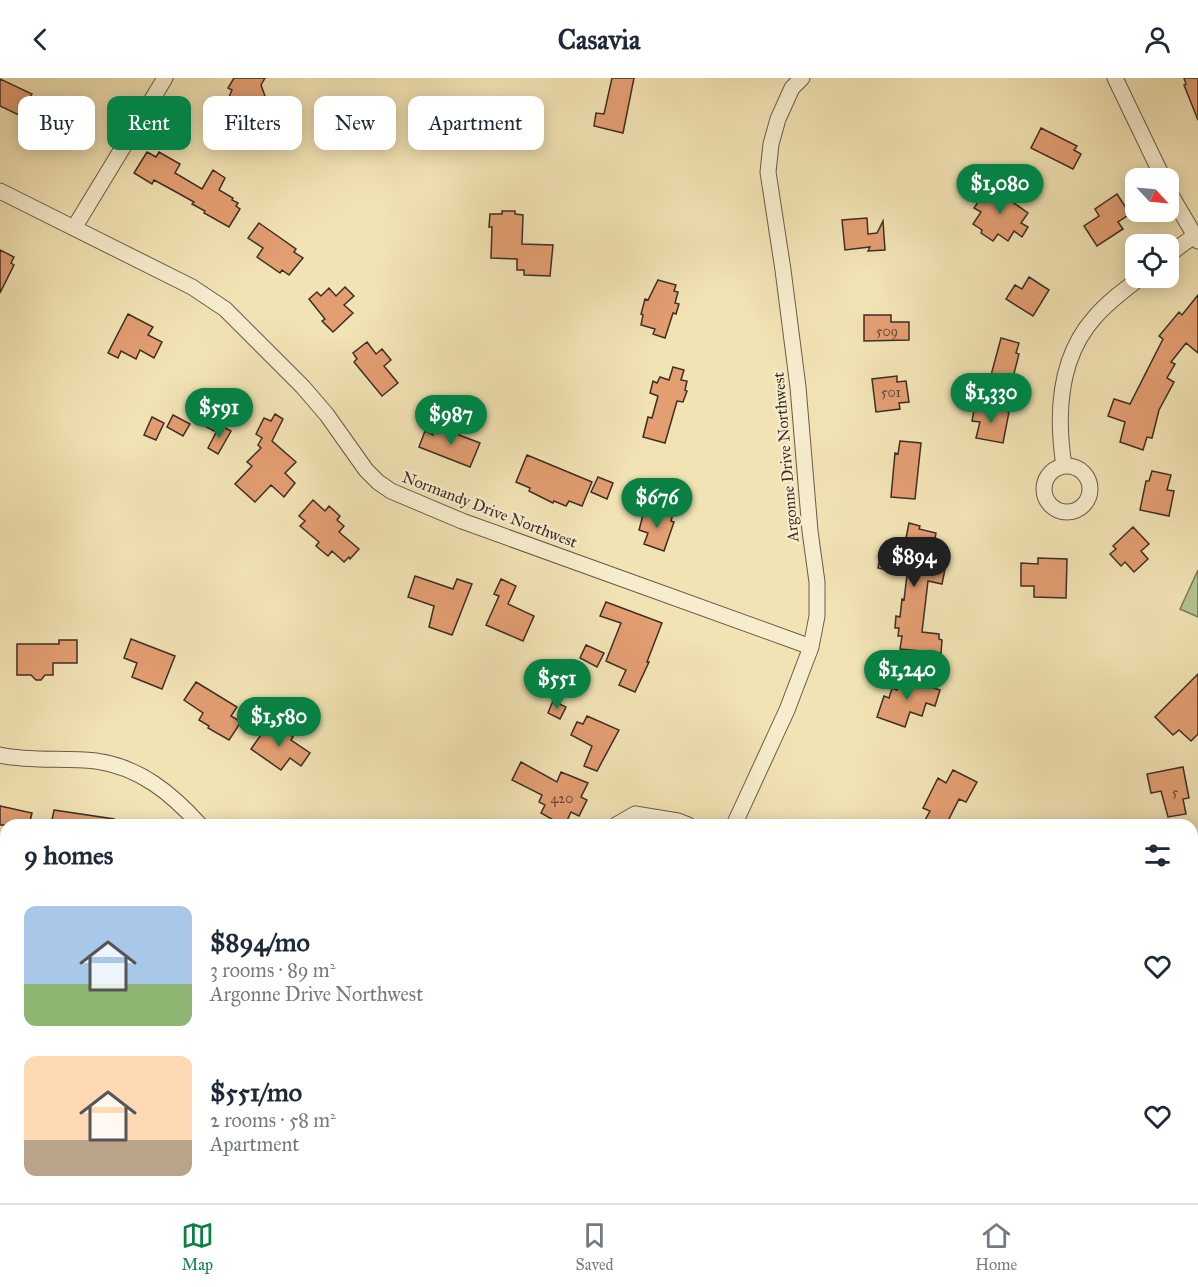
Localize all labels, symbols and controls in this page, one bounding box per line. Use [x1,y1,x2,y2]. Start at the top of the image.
icon: back [24,23,57,56]
text: Casavia [558,23,640,56]
icon: person [1141,23,1174,56]
chip: Buy [18,96,95,150]
chip: Rent [107,96,191,150]
chip: Filters [203,96,302,150]
chip: New [314,96,396,150]
chip: Apartment [408,96,544,150]
pin: $1,080 [951,164,1049,215]
north arrow [1125,168,1179,222]
map controls [1125,168,1179,288]
text: $1,080 [971,171,1029,195]
button: locate [1125,234,1179,288]
house number: 509 [876,323,898,340]
street label: Argonne Drive Northwest [769,371,803,544]
pin: $1,330 [942,373,1040,424]
text: $1,330 [965,380,1017,404]
house number: 501 [881,384,901,401]
pin: $591 [183,388,255,439]
text: $591 [199,395,239,419]
pin: $987 [415,395,487,446]
text: $987 [429,402,473,426]
street label: Normandy Drive Northwest [400,467,580,552]
pin: $676 [621,478,693,529]
text: $676 [635,485,679,509]
pin: $894 [878,537,950,588]
text: $894 [892,544,936,568]
pin: $1,240 [858,650,956,701]
text: $1,240 [878,657,936,681]
pin: $551 [521,659,593,710]
text: $551 [538,666,576,690]
pin: $1,580 [230,697,328,748]
text: $1,580 [251,704,307,728]
house number: 5 [1172,784,1179,801]
house number: 420 [551,790,573,807]
text: 9 homes [24,839,113,871]
icon: filters [1141,839,1174,872]
text: $894/mo [210,926,310,958]
icon: home [72,930,144,1002]
icon: heart [1141,950,1174,983]
text: 3 rooms · 89 m² [210,958,335,982]
text: Argonne Drive Northwest [210,982,423,1006]
text: $551/mo [210,1076,302,1108]
icon: home [72,1080,144,1152]
icon: heart [1141,1100,1174,1133]
text: 2 rooms · 58 m² [210,1108,336,1132]
text: Apartment [210,1132,299,1156]
tab: Map [181,1219,214,1274]
tab: Saved [576,1219,614,1274]
tab: Home [975,1219,1017,1274]

